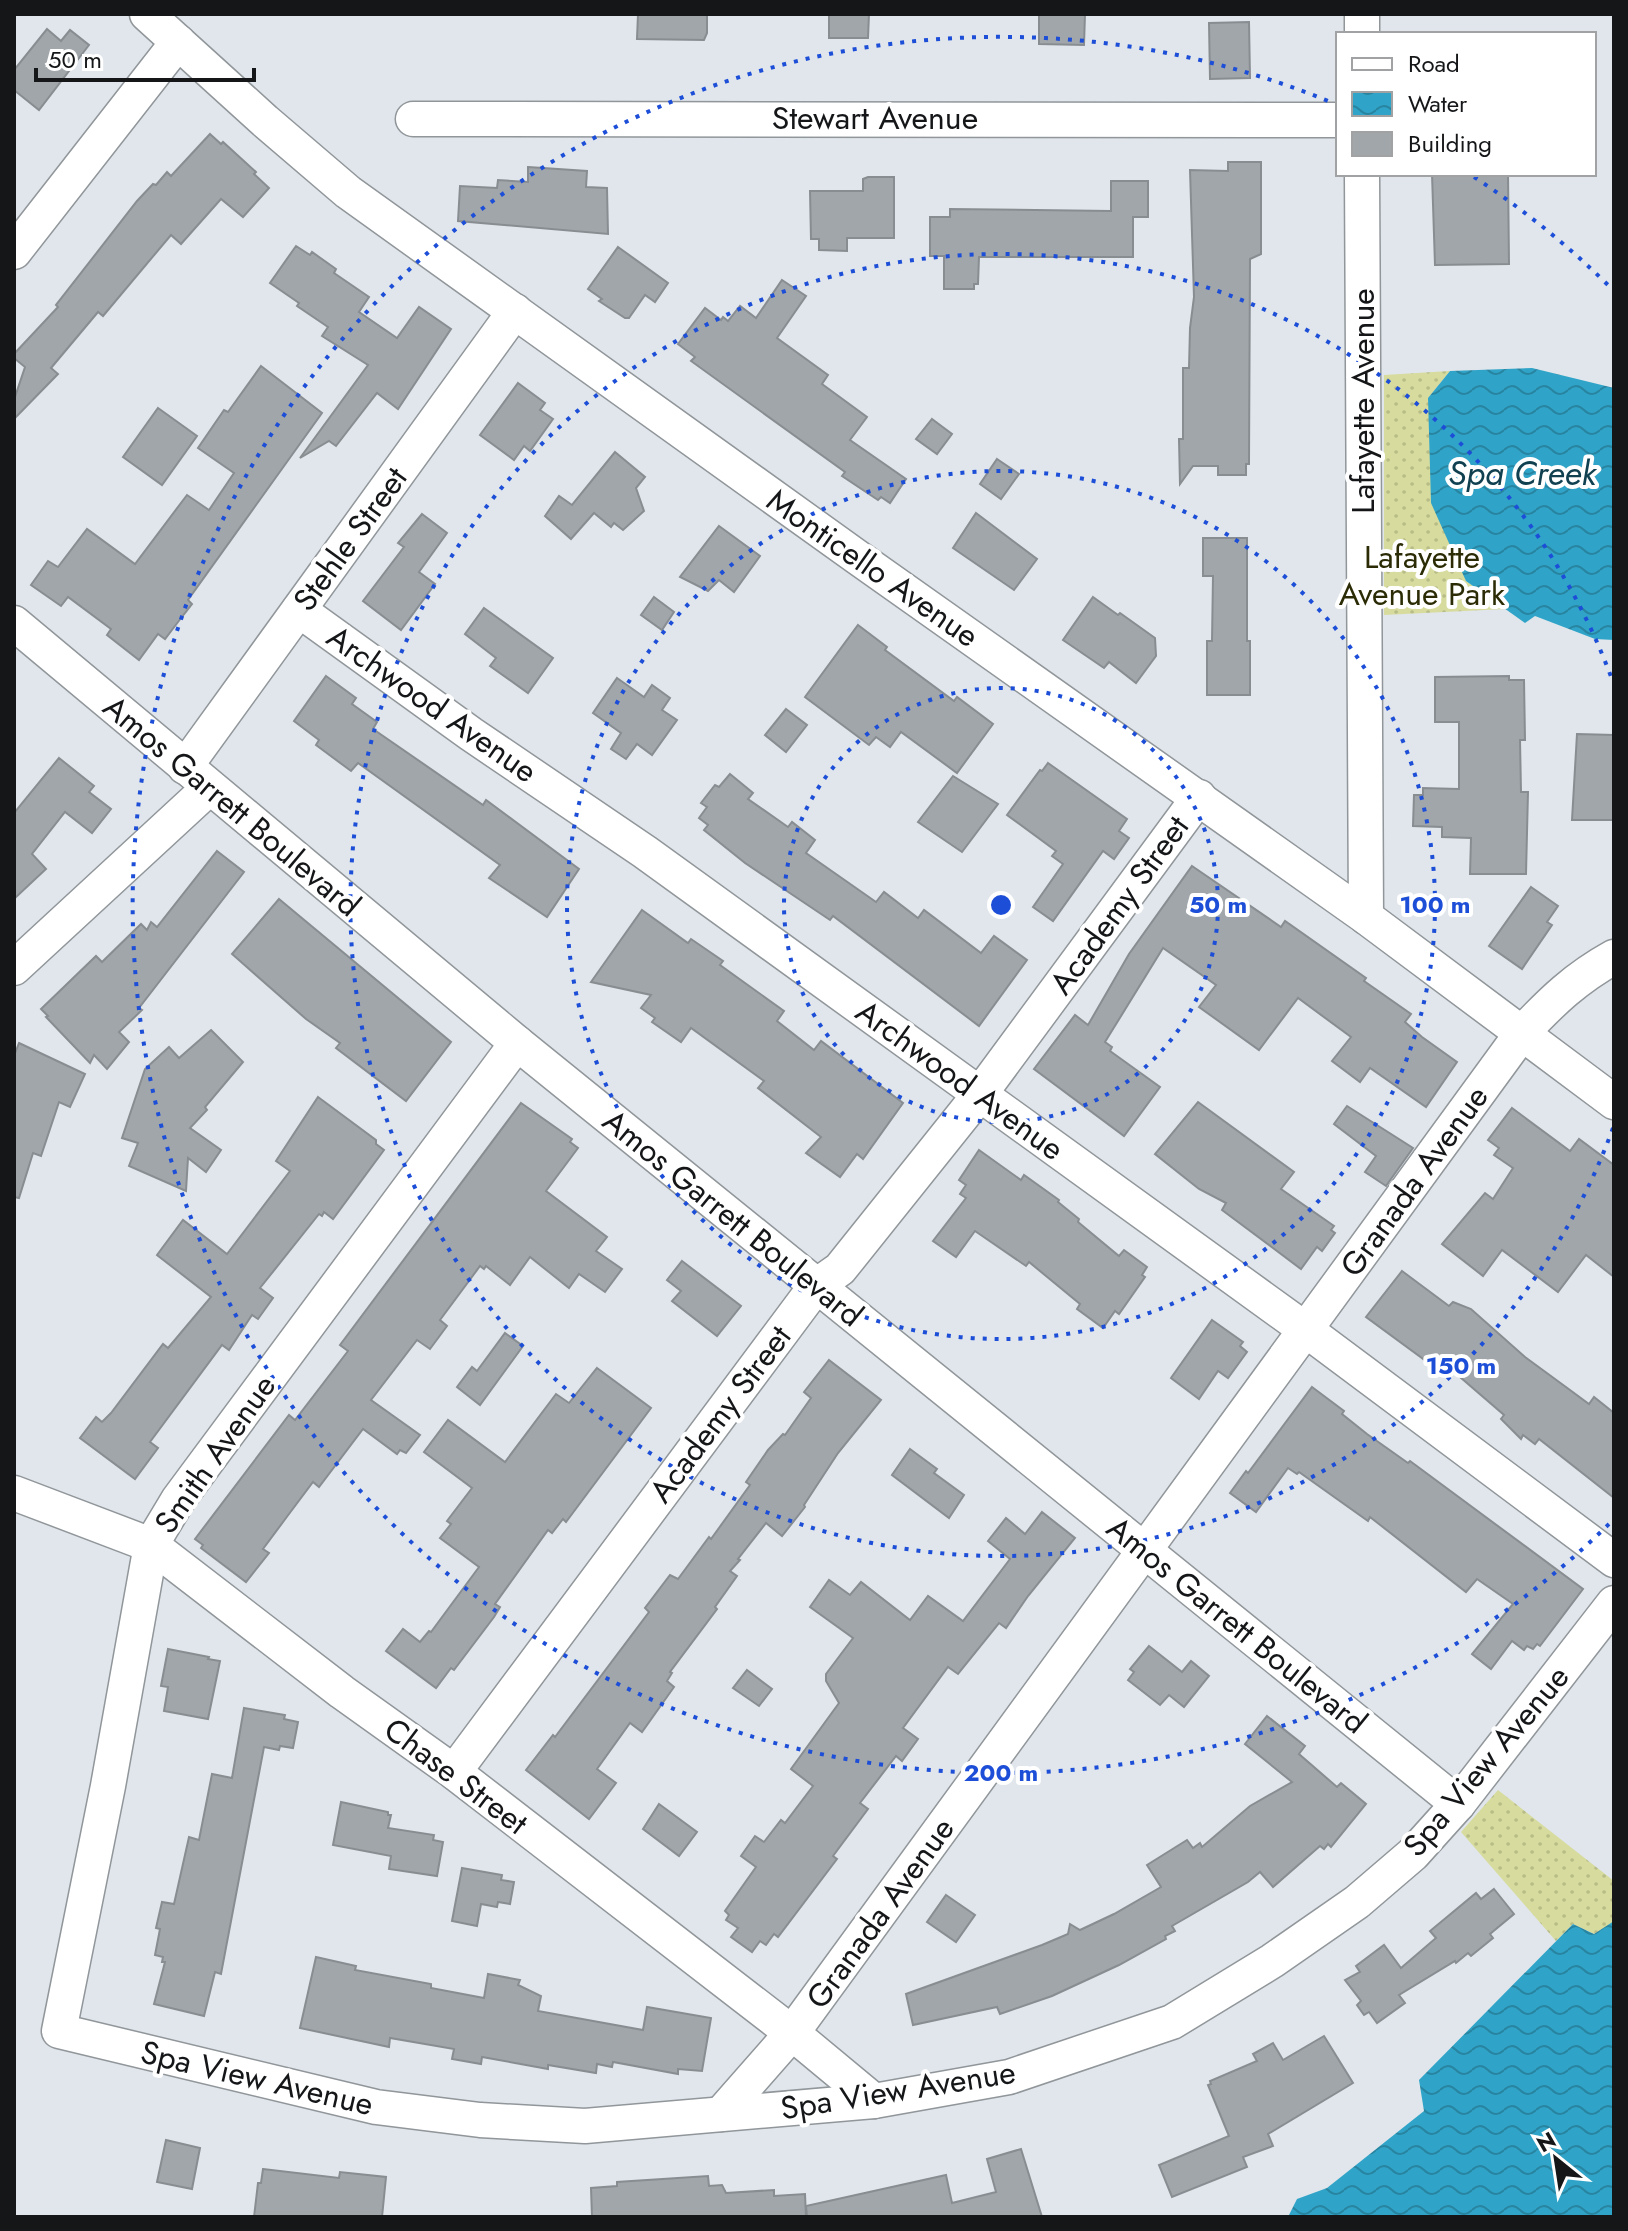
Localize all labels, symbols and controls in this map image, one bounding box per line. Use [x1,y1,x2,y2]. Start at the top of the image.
scale bar [36,32,254,82]
legend [1336,32,1596,176]
text: 50 m [48,42,102,77]
text: Road [1408,46,1460,81]
text: Water [1408,86,1468,121]
street label: Stewart Avenue [772,95,978,141]
text: Building [1408,126,1492,161]
street label: Lafayette Avenue [1340,288,1386,514]
water label: Spa Creek [1448,449,1597,498]
street label: Stehle Street [282,457,418,621]
street label: Monticello Avenue [758,478,988,658]
park label: Lafayette Avenue Park [1339,534,1506,617]
street label: Archwood Avenue [318,614,546,794]
street label: Amos Garrett Boulevard [93,684,371,928]
street label: Academy Street [1038,806,1200,1004]
text: 50 m [1189,887,1247,922]
text: 100 m [1400,887,1470,922]
centre of rings [987,891,1015,919]
street label: Archwood Avenue [846,989,1074,1171]
street label: Granada Avenue [1329,1076,1499,1286]
street label: Amos Garrett Boulevard [593,1098,873,1338]
street label: Academy Street [638,1316,802,1512]
text: 150 m [1426,1348,1496,1383]
street label: Smith Avenue [143,1365,287,1543]
street label: Amos Garrett Boulevard [1097,1505,1377,1745]
street label: Spa View Avenue [1392,1655,1580,1867]
street label: Chase Street [374,1707,538,1846]
text: 200 m [964,1755,1038,1790]
street label: Granada Avenue [795,1808,965,2018]
street label: Spa View Avenue [136,2029,378,2127]
street label: Spa View Avenue [777,2049,1019,2131]
north arrow [1516,2119,1596,2199]
text: N [1530,2123,1562,2160]

